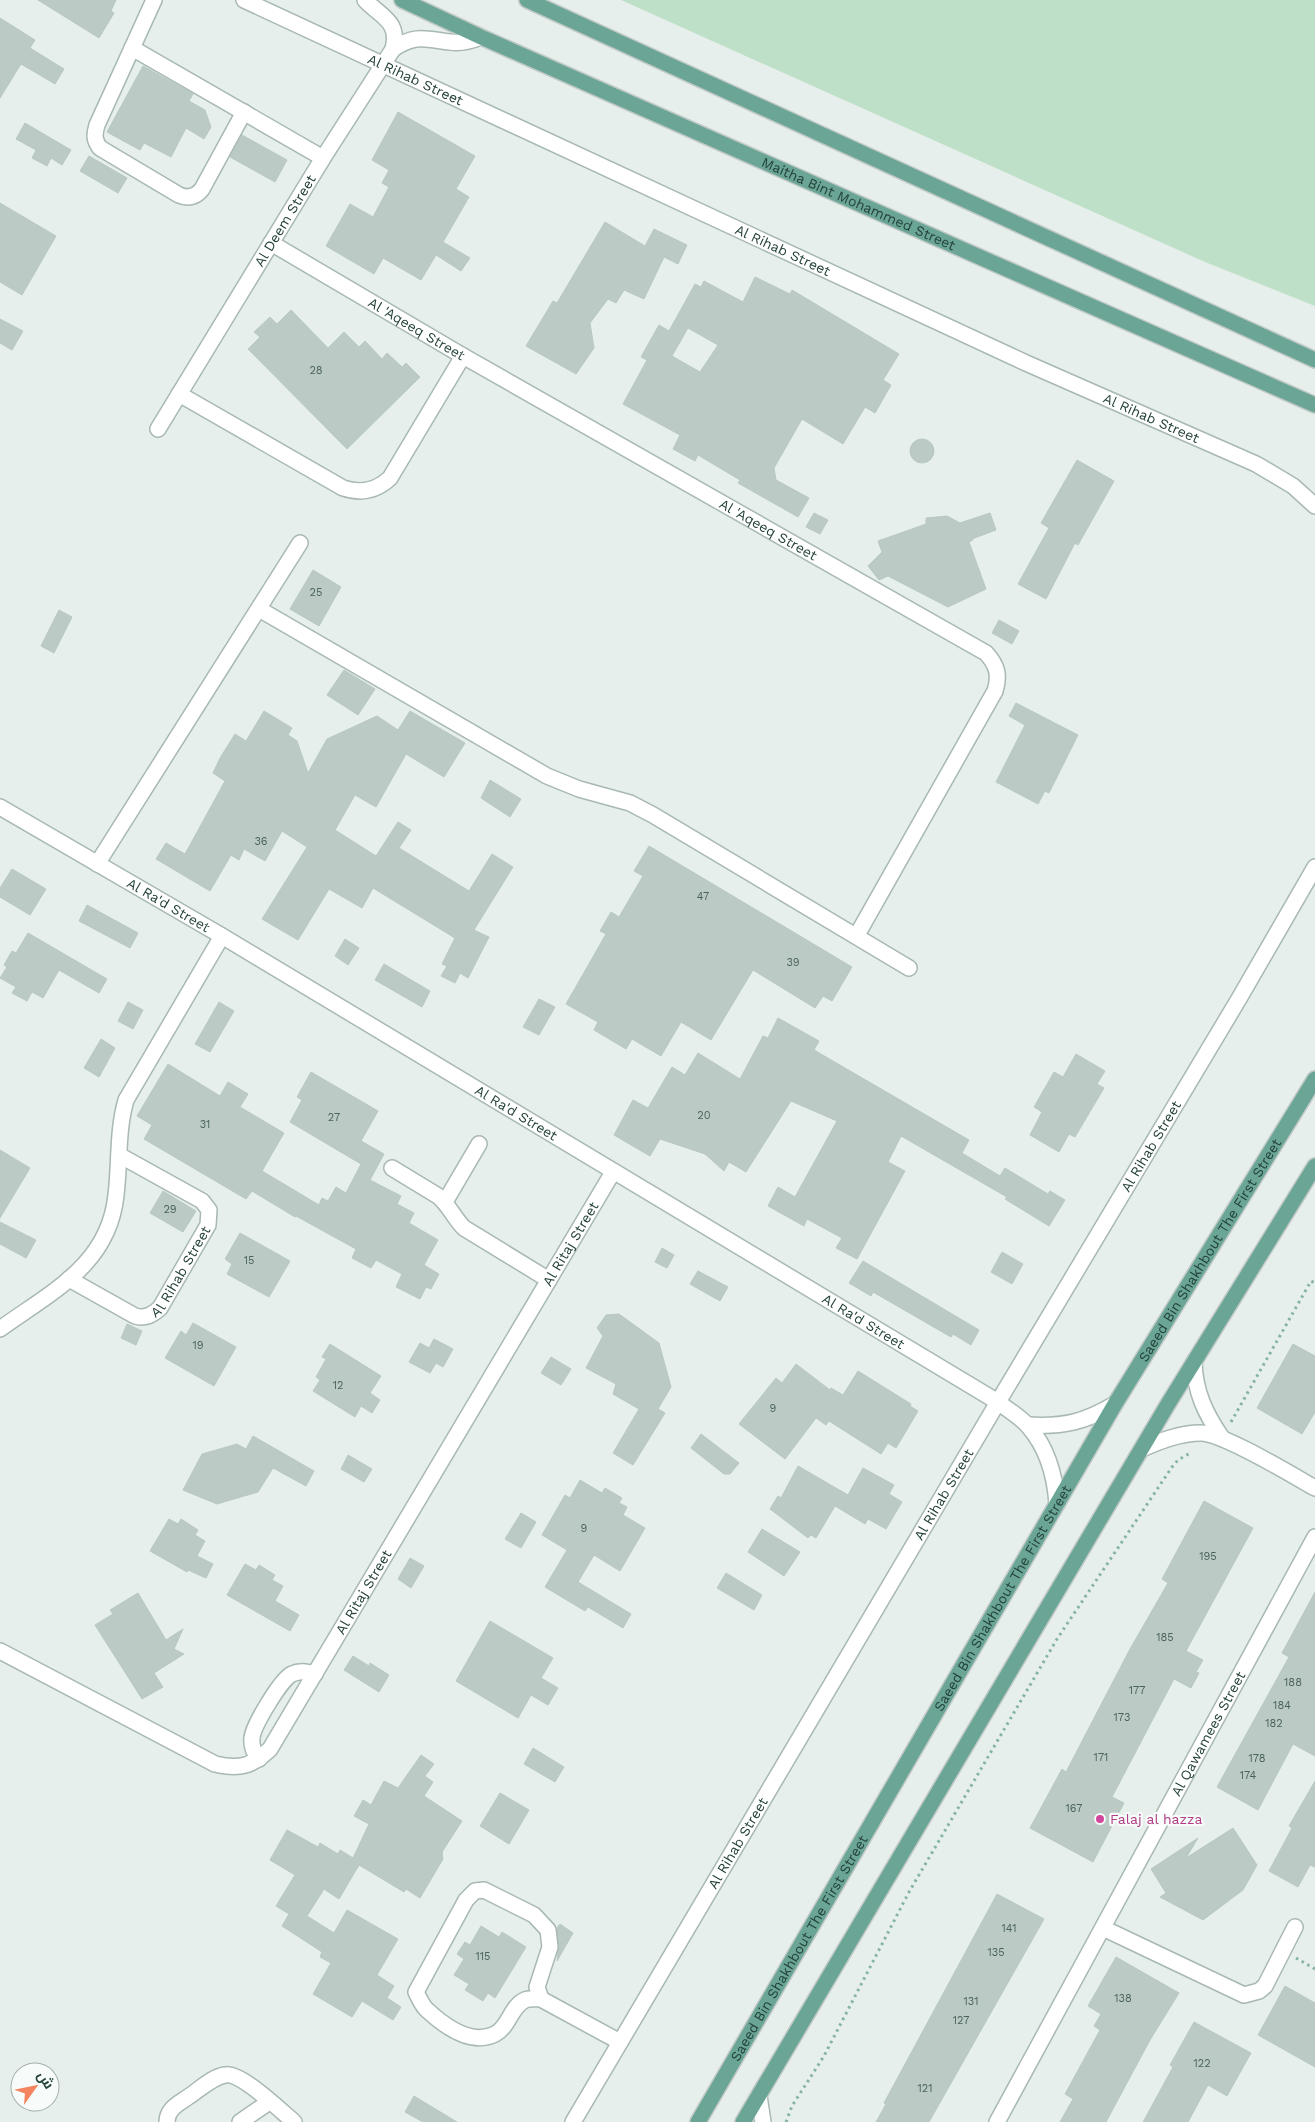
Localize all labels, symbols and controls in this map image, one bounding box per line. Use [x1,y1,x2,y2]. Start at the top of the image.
street label: Al Rihab Street [365,51,466,109]
street label: Maitha Bint Mohammed Street [759,154,958,253]
street label: Al Deem Street [251,172,319,269]
street label: Al Rihab Street [733,221,833,279]
street label: Al 'Aqeeq Street [365,294,468,363]
house number: 28 [309,364,323,377]
street label: Al Rihab Street [1101,390,1202,446]
street label: Al 'Aqeeq Street [717,495,820,563]
house number: 25 [310,586,322,599]
house number: 36 [254,835,268,848]
street label: Al Ra'd Street [124,875,213,935]
house number: 47 [697,890,709,903]
house number: 39 [786,956,800,969]
street label: Al Ra'd Street [472,1082,560,1144]
street label: Al Rihab Street [1117,1098,1184,1195]
house number: 20 [697,1109,711,1122]
house number: 27 [328,1111,340,1124]
house number: 31 [200,1118,210,1131]
street label: Saeed Bin Shakhbout The First Street [1135,1136,1284,1365]
street label: Al Ritaj Street [539,1199,602,1289]
house number: 29 [163,1203,177,1216]
street label: Al Rihab Street [147,1223,214,1321]
house number: 15 [244,1254,254,1267]
street label: Al Ra'd Street [819,1290,908,1352]
house number: 19 [192,1339,204,1352]
house number: 12 [333,1379,343,1392]
house number: 9 [770,1402,777,1415]
street label: Al Rihab Street [910,1446,977,1543]
street label: Saeed Bin Shakhbout The First Street [930,1482,1074,1714]
house number: 9 [581,1522,588,1535]
street label: Al Ritaj Street [332,1547,395,1637]
house number: 195 [1199,1550,1217,1563]
house number: 185 [1156,1631,1174,1644]
street label: Al Qawamees Street [1168,1668,1248,1799]
house number: 188 [1284,1676,1302,1689]
house number: 177 [1129,1684,1145,1697]
house number: 184 [1273,1699,1291,1712]
house number: 173 [1114,1711,1130,1724]
house number: 182 [1265,1717,1283,1730]
house number: 171 [1094,1751,1108,1764]
house number: 178 [1248,1752,1266,1765]
house number: 174 [1240,1769,1256,1782]
street label: Al Rihab Street [705,1794,771,1891]
house number: 167 [1065,1802,1083,1815]
place label: Falaj al hazza [1110,1811,1202,1827]
marker: Falaj al hazza [1094,1813,1106,1825]
street label: Saeed Bin Shakhbout The First Street [727,1832,871,2064]
house number: 141 [1001,1922,1017,1935]
house number: 135 [987,1946,1005,1959]
house number: 115 [476,1950,490,1963]
house number: 138 [1114,1992,1132,2005]
house number: 131 [964,1995,979,2008]
house number: 127 [953,2014,969,2027]
house number: 122 [1193,2057,1211,2070]
north arrow [10,2062,60,2112]
text: ش [33,2068,58,2092]
house number: 121 [918,2082,933,2095]

